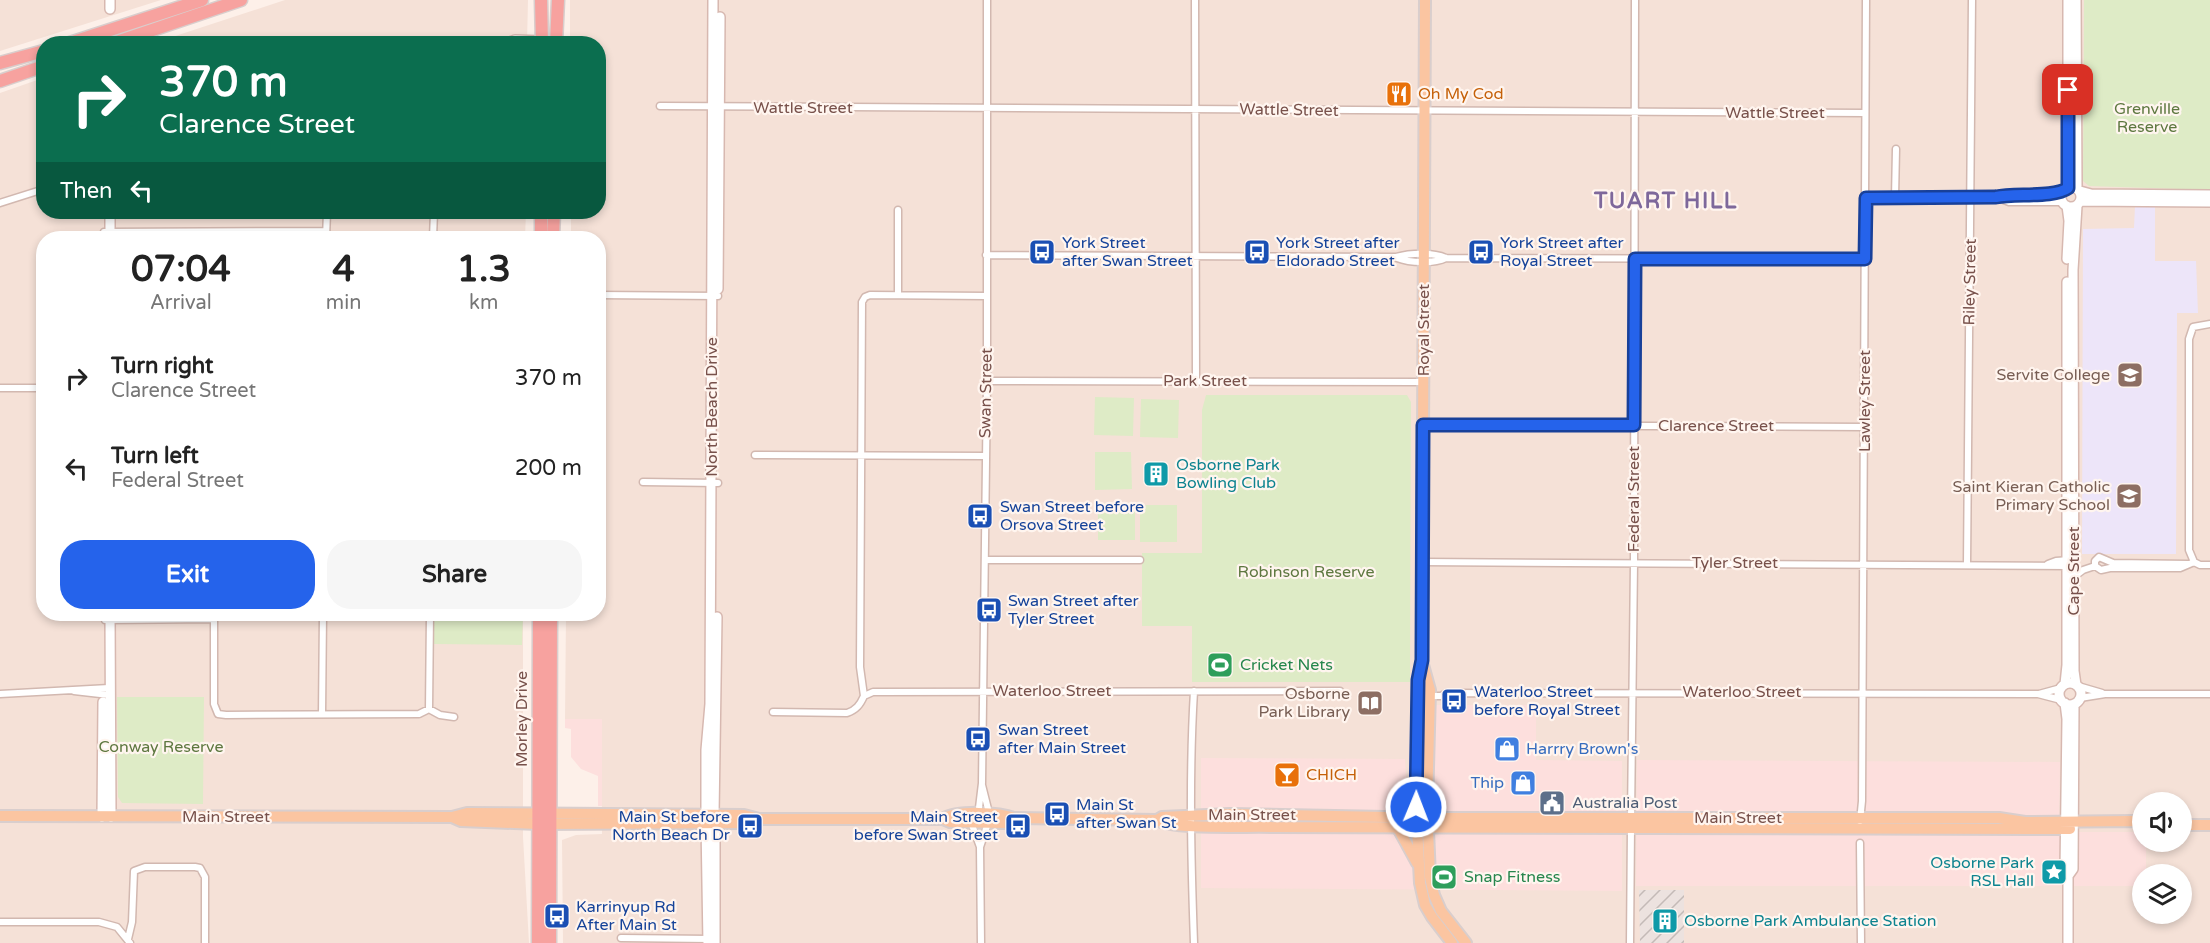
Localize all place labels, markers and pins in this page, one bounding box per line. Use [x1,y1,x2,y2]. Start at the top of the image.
pin [2042,64,2093,115]
restaurant icon: Oh My Cod [1384,79,1414,109]
place label: Oh My Cod [1418,84,1504,104]
place label: York Street after Swan Street [1062,233,1193,271]
place label: York Street after Eldorado Street [1276,233,1400,271]
place label: York Street after Royal Street [1500,233,1624,271]
bus stop icon: York Street after Swan Street [1027,237,1057,267]
bus stop icon: York Street after Eldorado Street [1242,237,1272,267]
bus stop icon: York Street after Royal Street [1466,237,1496,267]
school or university icon: Servite College [2115,360,2145,390]
place label: Servite College [1997,365,2110,385]
place label: Osborne Park Bowling Club [1176,455,1280,493]
building icon: Osborne Park Bowling Club [1141,459,1171,489]
place label: Saint Kieran Catholic Primary School [1953,477,2110,515]
school or university icon: Saint Kieran Catholic Primary School [2114,481,2144,511]
place label: Swan Street before Orsova Street [1000,497,1144,535]
bus stop icon: Swan Street before Orsova Street [965,501,995,531]
place label: Swan Street after Tyler Street [1008,591,1139,629]
bus stop icon: Swan Street after Tyler Street [974,595,1004,625]
sports icon: Cricket Nets [1205,650,1235,680]
place label: Cricket Nets [1240,655,1333,675]
place label: Waterloo Street before Royal Street [1474,682,1620,720]
place label: Osborne Park Library [1259,684,1350,722]
bus stop icon: Waterloo Street before Royal Street [1439,686,1469,716]
library icon: Osborne Park Library [1355,688,1385,718]
place label: Swan Street after Main Street [998,720,1126,758]
bus stop icon: Swan Street after Main Street [963,724,993,754]
shop icon: Harrry Brown's [1492,734,1522,764]
place label: Harrry Brown's [1526,739,1638,759]
bar icon: CHICH [1272,760,1302,790]
place label: CHICH [1306,765,1357,785]
shop icon: Thip [1508,768,1538,798]
place label: Thip [1471,773,1504,793]
public building icon: Australia Post [1537,788,1567,818]
place label: Australia Post [1572,793,1677,813]
place label: Main St after Swan St [1076,795,1177,833]
bus stop icon: Main St after Swan St [1042,799,1072,829]
place label: Main St before North Beach Dr [612,807,731,845]
place label: Main Street before Swan Street [854,807,998,845]
bus stop icon: Main St before North Beach Dr [735,811,765,841]
bus stop icon: Main Street before Swan Street [1003,811,1033,841]
place label: Osborne Park RSL Hall [1930,853,2034,891]
place icon: Osborne Park RSL Hall [2039,857,2069,887]
sports icon: Snap Fitness [1429,862,1459,892]
place label: Snap Fitness [1464,867,1561,887]
place label: Karrinyup Rd After Main St [576,897,677,935]
bus stop icon: Karrinyup Rd After Main St [542,901,572,931]
building icon: Osborne Park Ambulance Station [1650,906,1680,936]
place label: Osborne Park Ambulance Station [1684,911,1937,931]

